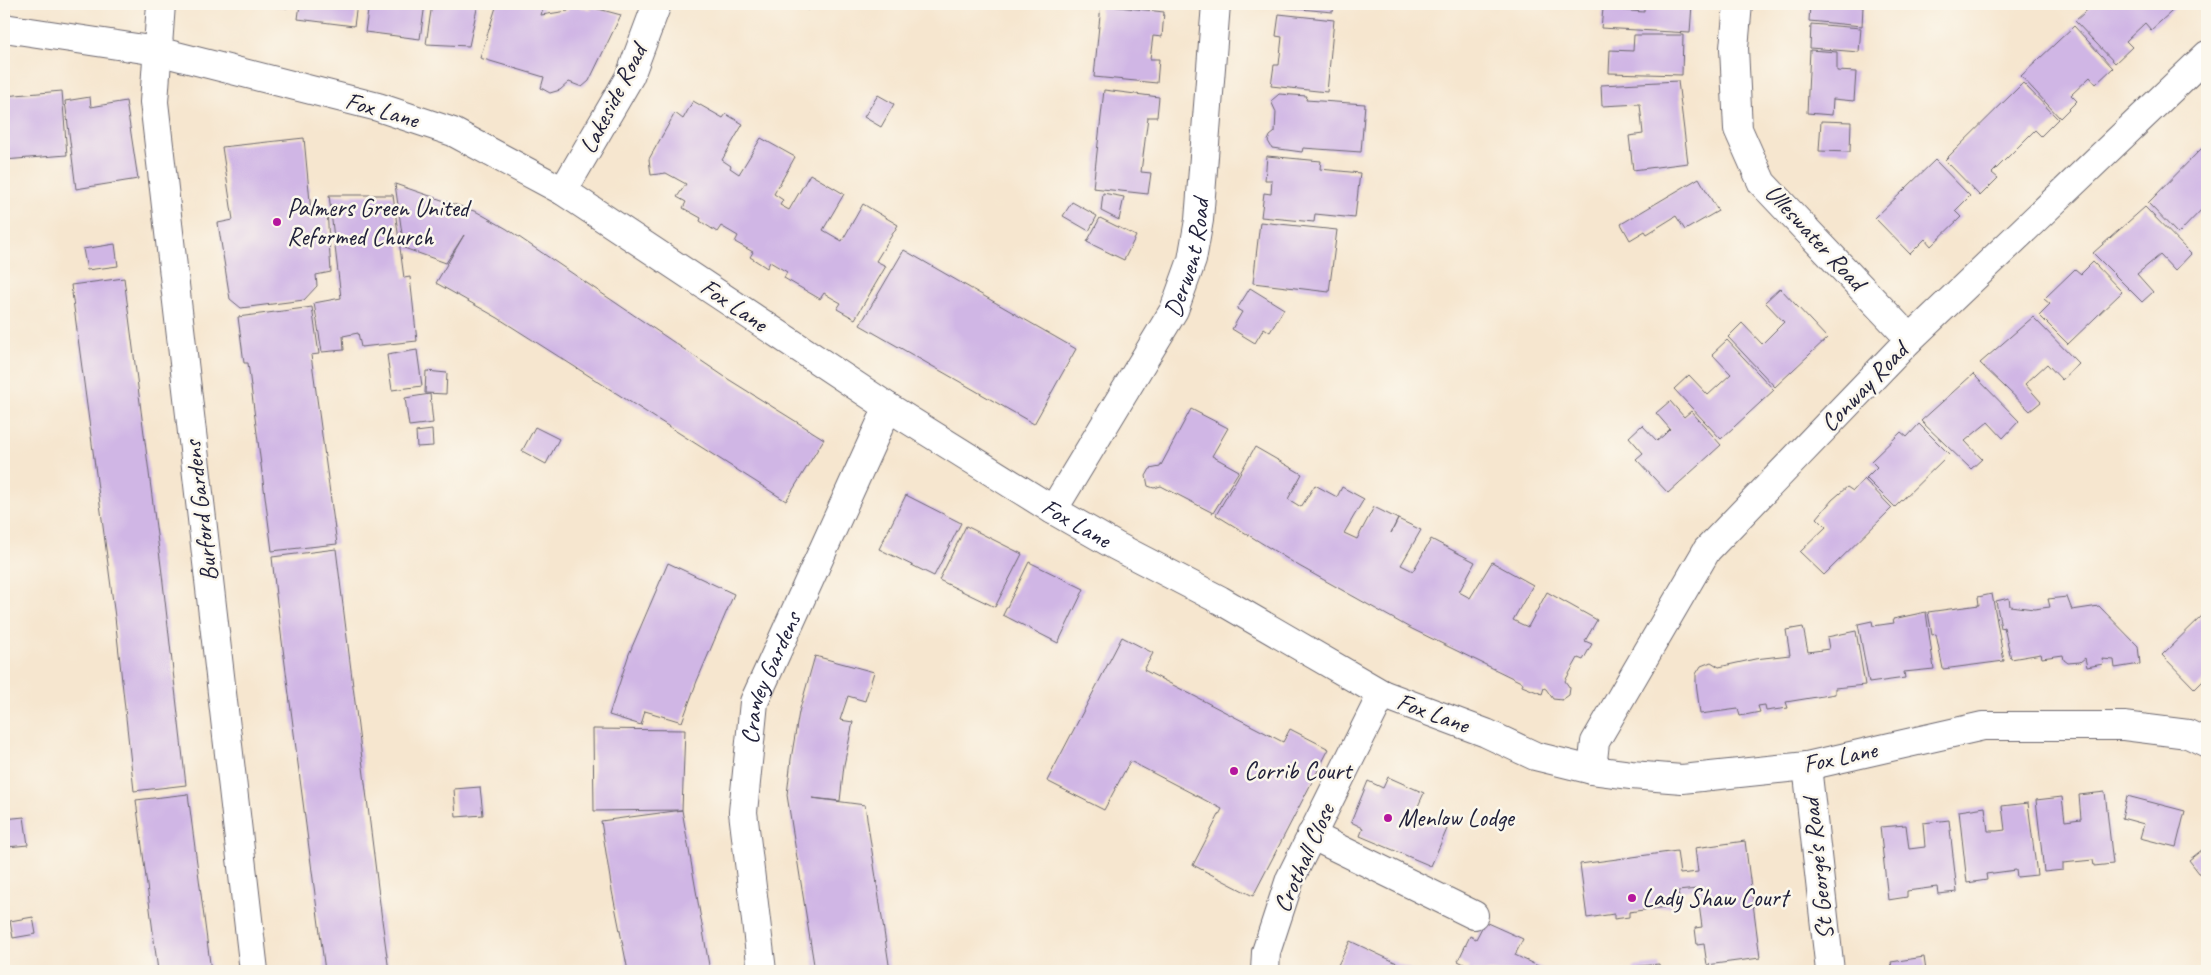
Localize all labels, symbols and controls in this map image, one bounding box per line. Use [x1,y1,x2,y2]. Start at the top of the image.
street label: Lakeside Road [572,35,656,159]
street label: Fox Lane [342,84,424,136]
street label: Ulleswater Road [1758,177,1875,300]
place label: Palmers Green United Reformed Church [287,192,472,253]
street label: Derwent Road [1157,193,1217,321]
marker: Palmers Green United Reformed Church [271,216,283,228]
street label: Fox Lane [694,271,775,340]
street label: Conway Road [1814,333,1917,438]
street label: Burford Gardens [176,436,225,583]
street label: Fox Lane [1036,491,1118,557]
street label: Cranley Gardens [734,605,810,746]
street label: Fox Lane [1393,685,1475,741]
street label: Fox Lane [1800,733,1882,780]
place label: Corrib Court [1244,755,1354,787]
marker: Corrib Court [1228,765,1240,777]
street label: St George's Road [1794,793,1841,941]
street label: Crothall Close [1266,797,1343,917]
place label: Menlow Lodge [1398,802,1516,834]
marker: Menlow Lodge [1382,812,1394,824]
place label: Lady Shaw Court [1642,882,1792,914]
marker: Lady Shaw Court [1626,892,1638,904]

